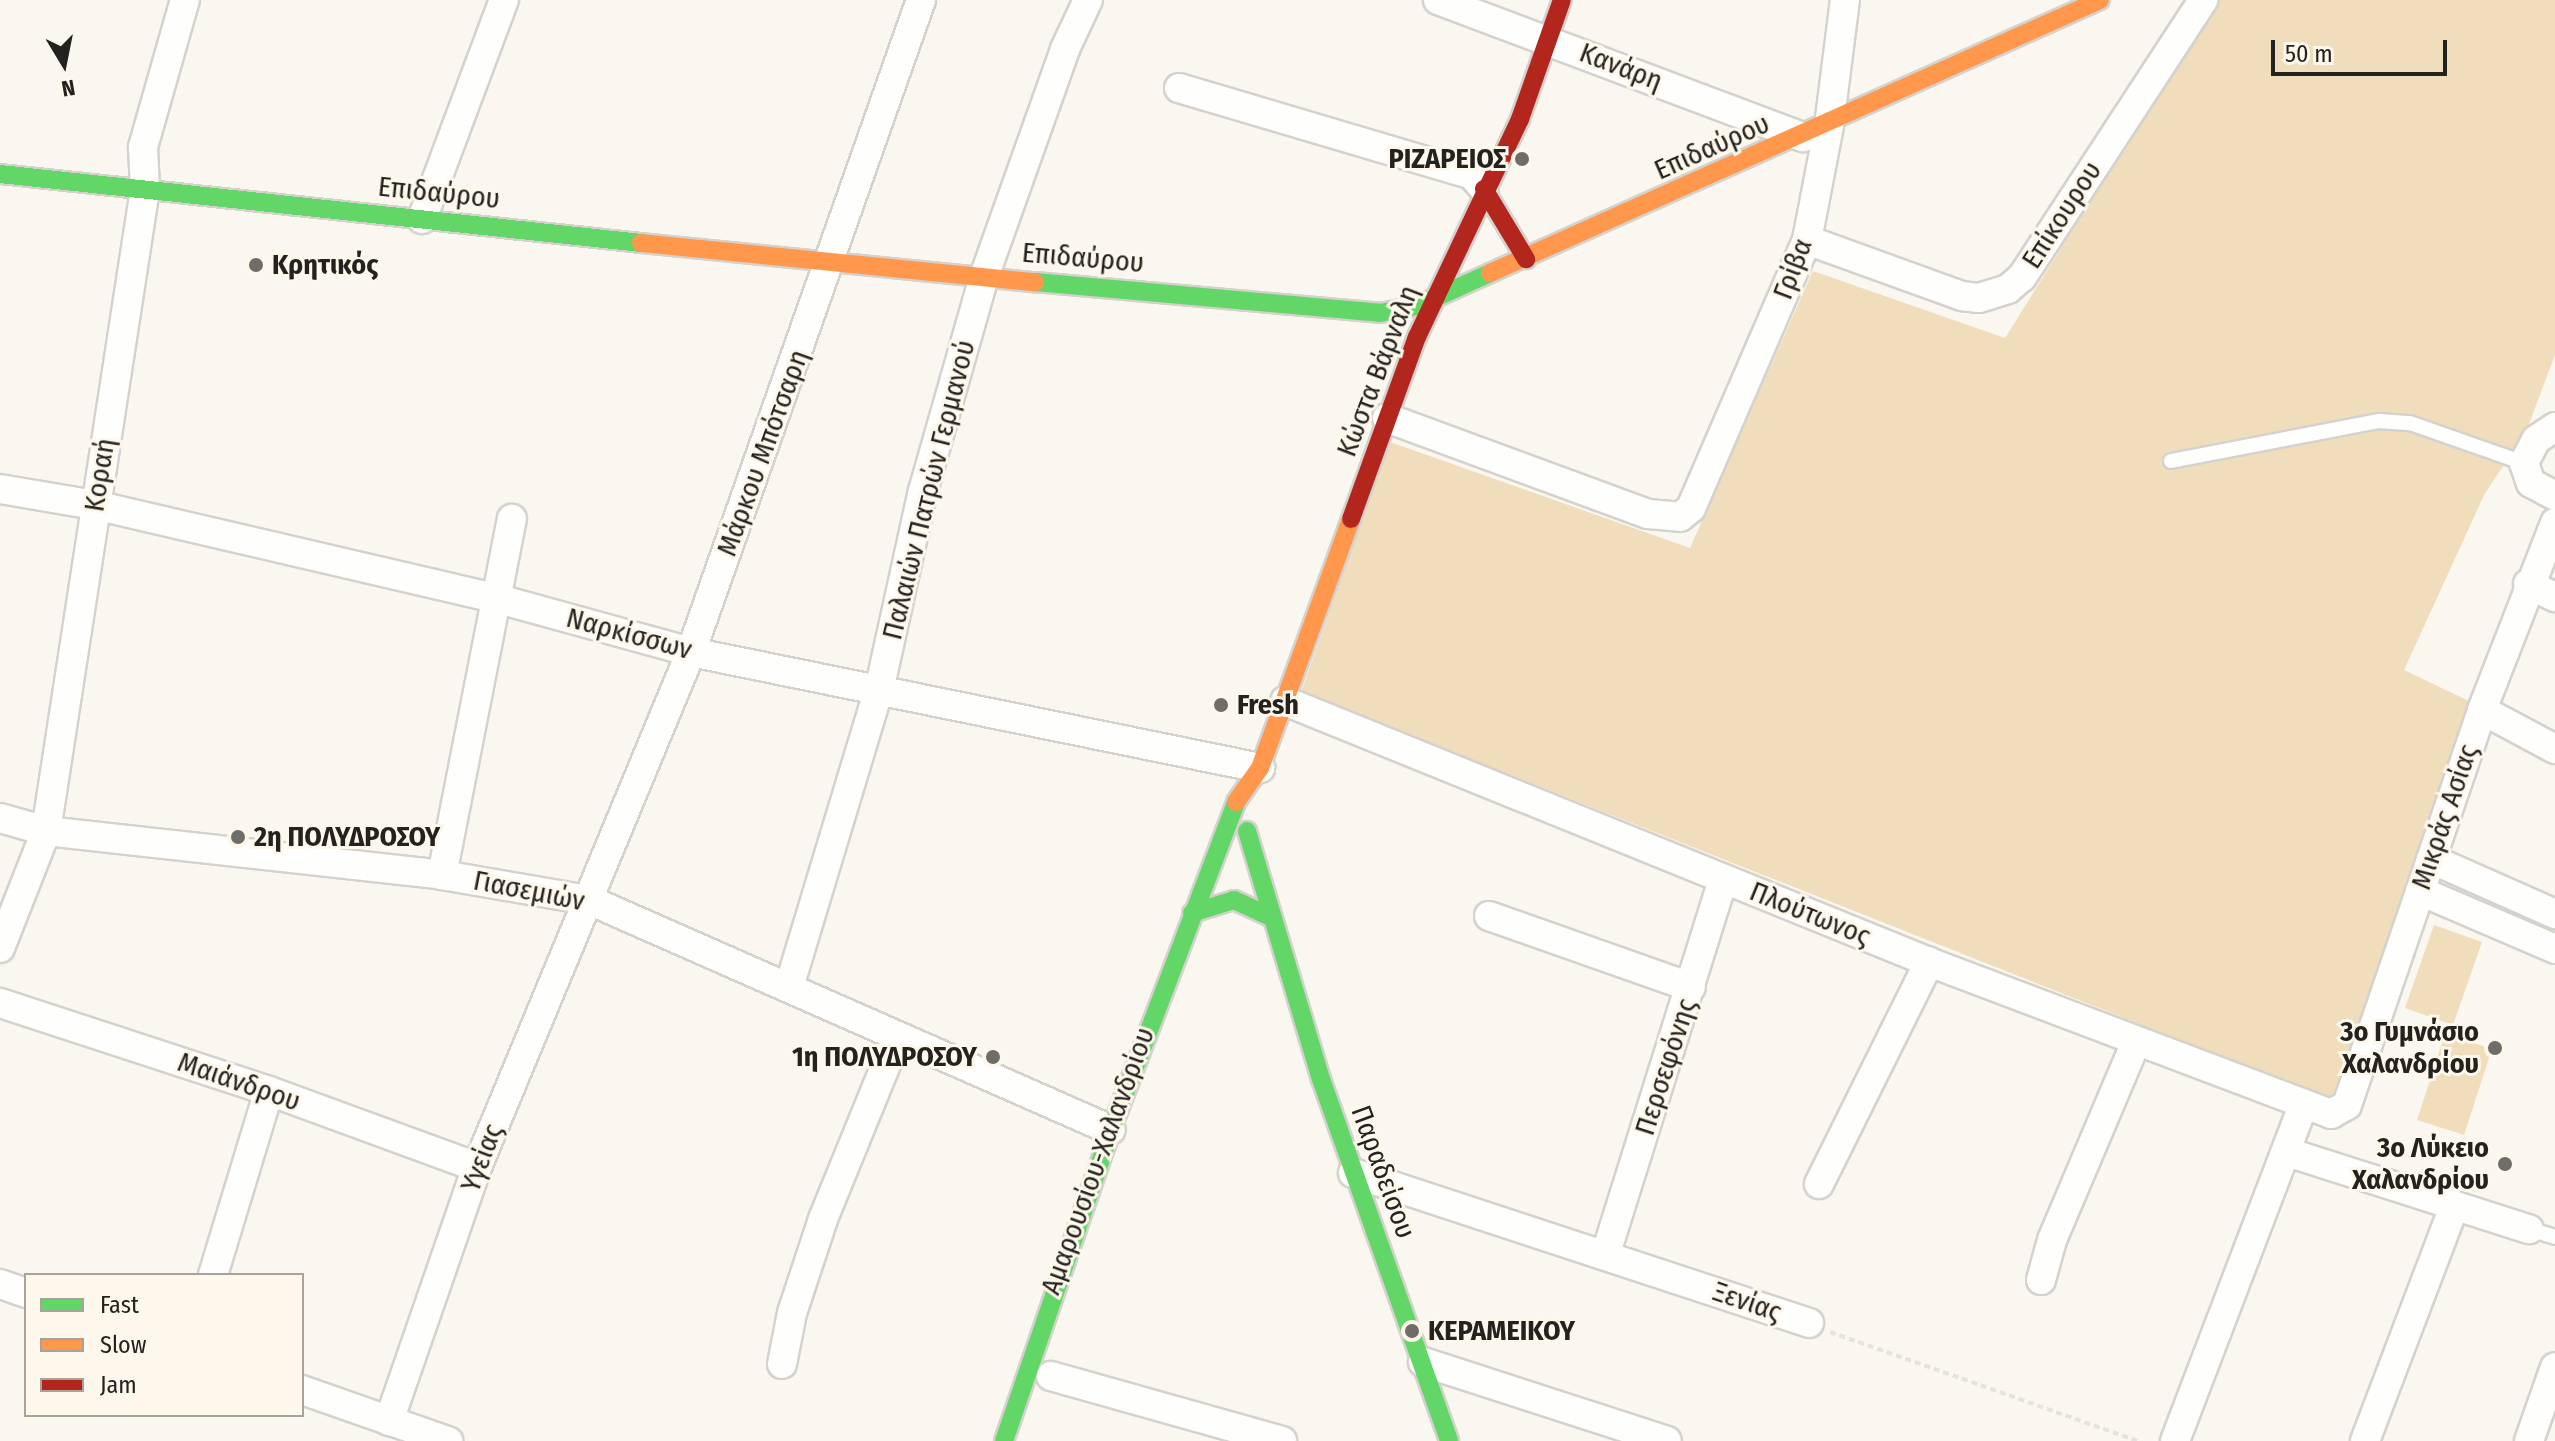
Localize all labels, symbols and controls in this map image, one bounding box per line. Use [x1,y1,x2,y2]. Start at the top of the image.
north arrow [24,24,104,104]
scale bar [2275,24,2451,74]
street label: Κανάρη [1575,36,1667,98]
text: 50 m [2285,40,2333,68]
text: N [59,74,77,103]
street label: Επιδαύρου [1649,107,1775,187]
place label: ΡΙΖΑΡΕΙΟΣ [1388,142,1506,176]
marker: ΡΙΖΑΡΕΙΟΣ [1513,150,1531,168]
street label: Επίκουρου [2015,155,2109,275]
street label: Επιδαύρου [376,170,502,216]
street label: Γρίβα [1766,234,1820,304]
street label: Επιδαύρου [1021,236,1145,280]
place label: Κρητικός [272,248,378,282]
marker: Κρητικός [247,256,265,274]
street label: Κώστα Βάρναλη [1330,281,1426,461]
street label: Παλαιών Πατρών Γερμανού [876,337,982,643]
street label: Μάρκου Μπότσαρη [710,345,816,561]
street label: Κοραή [78,436,122,514]
street label: Ναρκίσσων [563,601,695,667]
place label: Fresh [1237,688,1299,722]
marker: Fresh [1212,696,1230,714]
street label: Μικράς Ασίας [2405,740,2485,894]
place label: 2η ΠΟΛΥΔΡΟΣΟΥ [254,820,440,854]
marker: 2η ΠΟΛΥΔΡΟΣΟΥ [229,828,247,846]
street label: Γιασεμιών [471,864,587,918]
street label: Πλούτωνος [1745,875,1875,953]
street label: Περσεφόνης [1628,994,1704,1140]
place label: 3ο Γυμνάσιο Χαλανδρίου [2340,1015,2479,1081]
street label: Αμαρουσίου-Χαλανδρίου [1034,1023,1162,1299]
marker: 3ο Γυμνάσιο Χαλανδρίου [2486,1039,2504,1057]
place label: 1η ΠΟΛΥΔΡΟΣΟΥ [792,1040,977,1074]
street label: Μαιάνδρου [173,1045,305,1119]
marker: 1η ΠΟΛΥΔΡΟΣΟΥ [984,1048,1002,1066]
street label: Παραδείσου [1343,1101,1423,1243]
street label: Υγείας [454,1119,510,1197]
place label: 3ο Λύκειο Χαλανδρίου [2352,1131,2489,1197]
marker: 3ο Λύκειο Χαλανδρίου [2496,1155,2514,1173]
legend [24,1273,304,1417]
street label: Ξενίας [1708,1275,1786,1329]
text: Fast [100,1291,139,1319]
place label: ΚΕΡΑΜΕΙΚΟΥ [1428,1314,1575,1348]
marker: ΚΕΡΑΜΕΙΚΟΥ [1403,1322,1421,1340]
text: Slow [100,1331,146,1359]
text: Jam [100,1371,137,1399]

